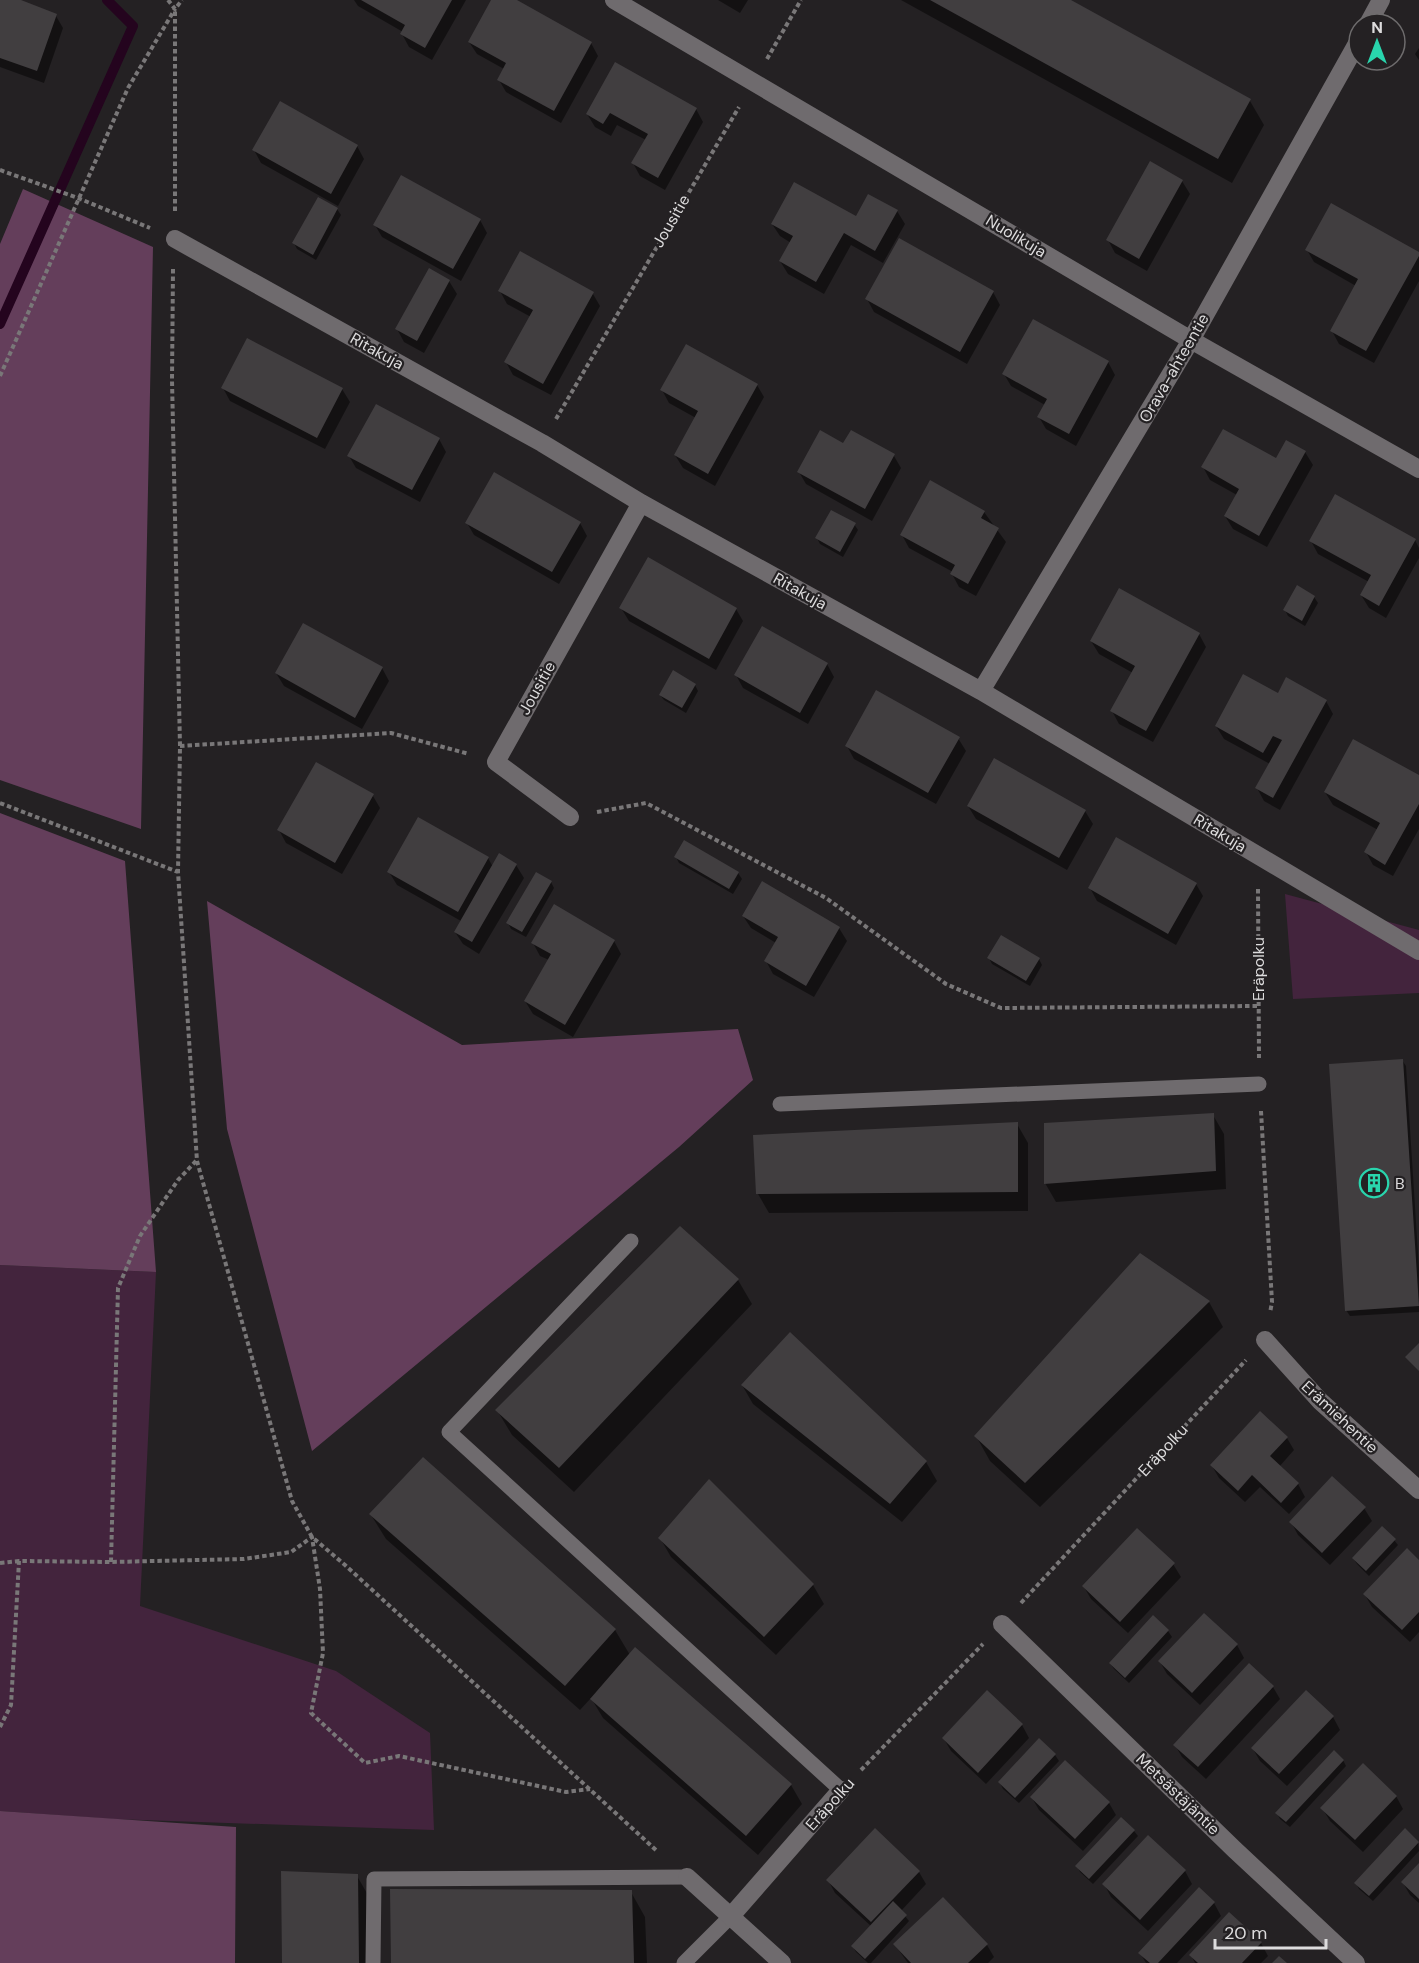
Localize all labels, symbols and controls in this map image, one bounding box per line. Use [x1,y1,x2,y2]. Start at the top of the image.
north arrow [1347,12,1407,72]
text: N [1371,17,1383,38]
street label: Jousitie [647,191,695,251]
street label: Nuolikuja [982,210,1050,262]
street label: Orava-ahteentie [1134,310,1214,426]
street label: Ritakuja [346,328,408,374]
street label: Ritakuja [769,568,831,614]
street label: Jousitie [514,658,560,718]
street label: Ritakuja [1190,809,1250,857]
street label: Eräpolku [1248,937,1269,1001]
building icon: B [1358,1167,1390,1199]
place label: B [1395,1173,1405,1194]
street label: Erämiehentie [1297,1376,1383,1458]
street label: Eräpolku [1134,1419,1192,1481]
street label: Metsästäjäntie [1132,1749,1224,1839]
street label: Eräpolku [801,1773,859,1835]
scale bar [1215,1912,1326,1950]
text: 20 m [1224,1921,1267,1945]

